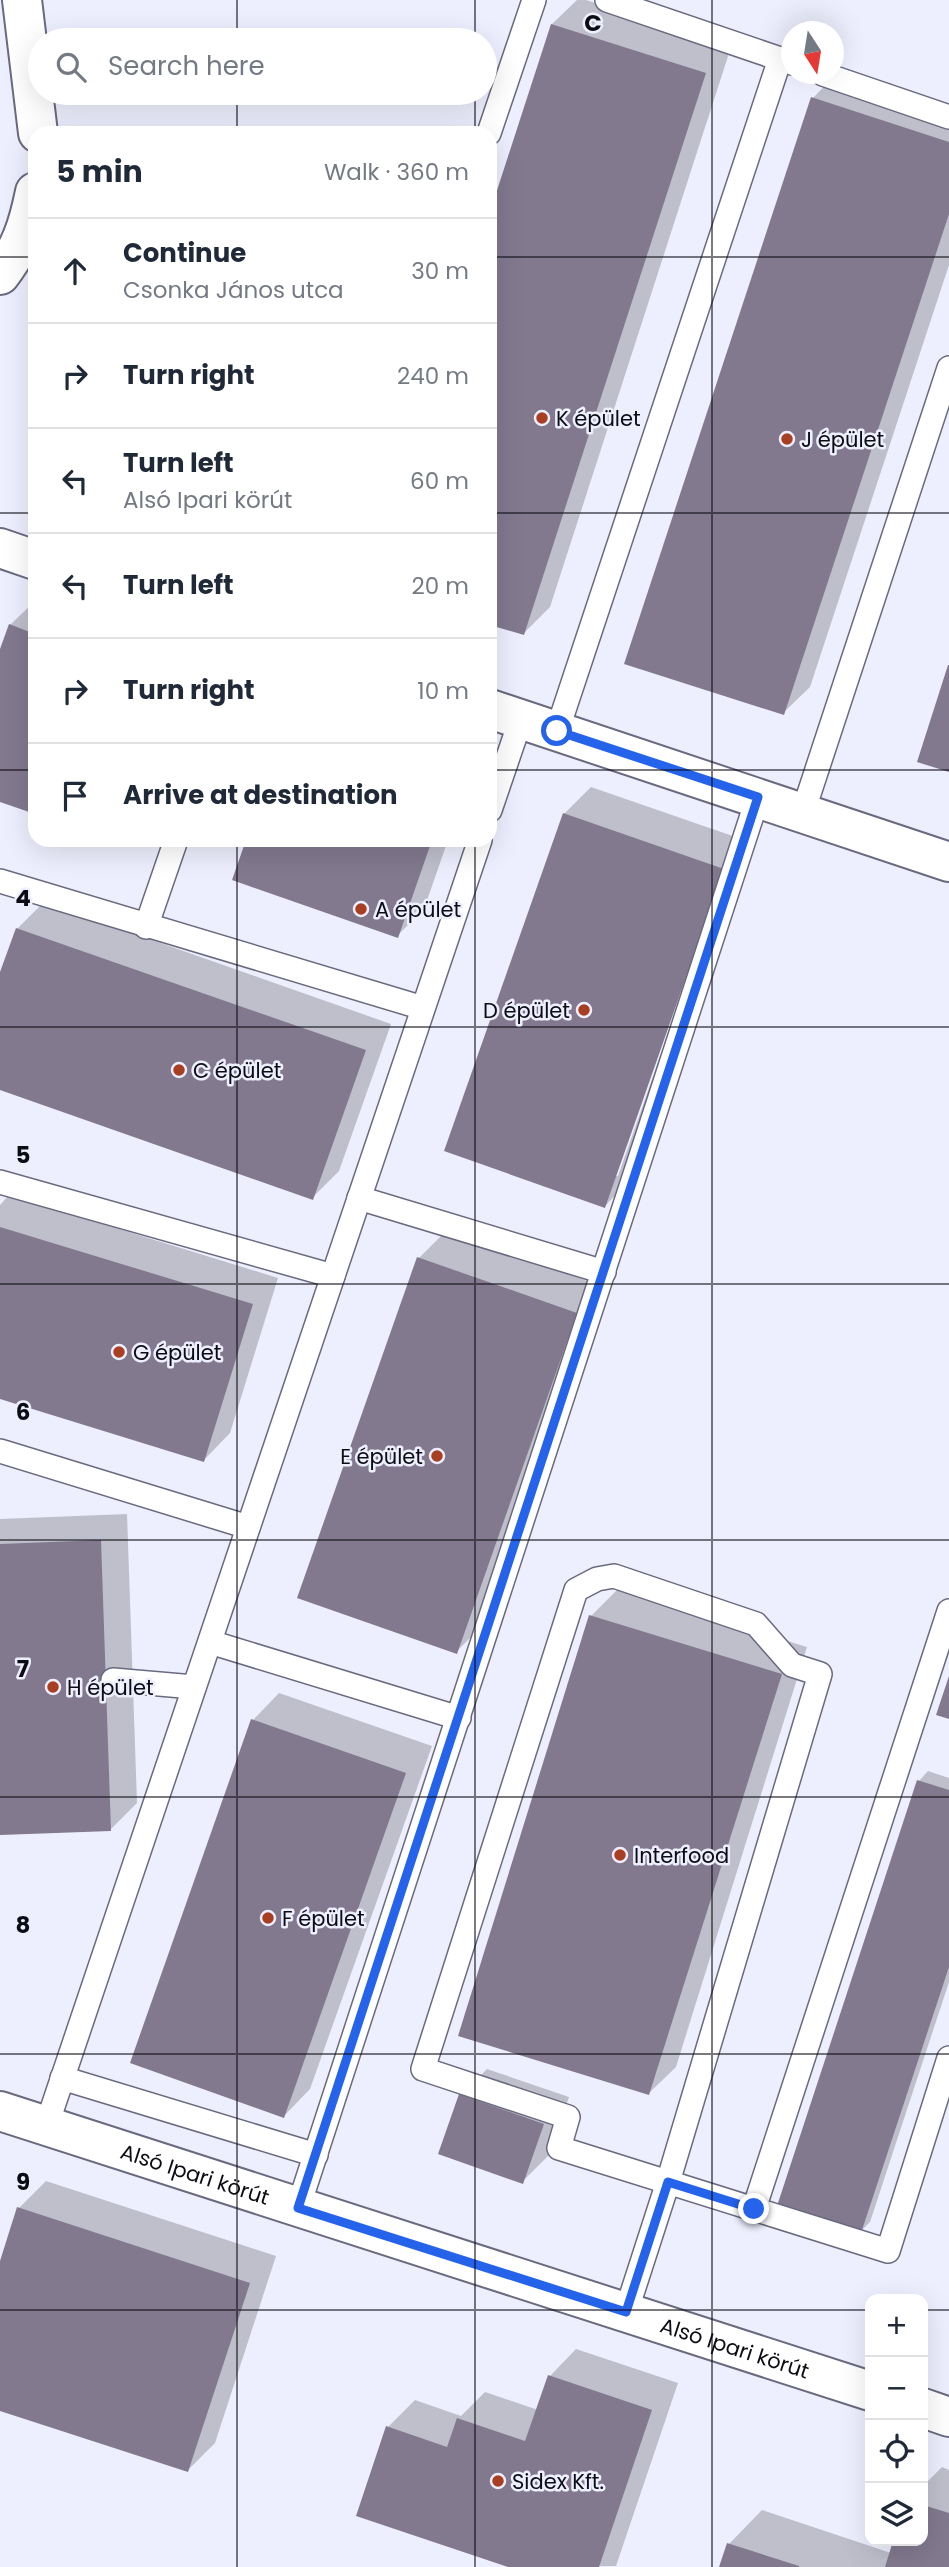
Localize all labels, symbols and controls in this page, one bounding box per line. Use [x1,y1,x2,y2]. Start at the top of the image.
text: C [584,7,602,39]
north arrow [781,21,844,84]
search box [28,28,497,105]
icon: search [52,48,90,86]
text: Search here [108,48,265,84]
text: 5 min [56,150,143,193]
text: Walk · 360 m [324,156,469,188]
text: Continue [123,235,246,271]
icon: ahead [56,252,94,290]
text: 30 m [411,255,469,287]
text: Csonka János utca [123,274,344,306]
icon: right [56,357,94,395]
text: Turn right [123,357,255,393]
text: 240 m [397,360,469,392]
place label: K épület [556,404,641,433]
marker: K épület [534,410,550,426]
place label: J épület [801,425,884,454]
marker: J épület [779,431,795,447]
text: Turn left [123,445,234,481]
icon: left [56,462,94,500]
text: 60 m [410,465,469,497]
text: Alsó Ipari körút [123,484,292,516]
icon: left [56,567,94,605]
text: Turn left [123,567,234,603]
text: 20 m [411,570,469,602]
icon: right [56,672,94,710]
text: Turn right [123,672,255,708]
text: 10 m [417,675,469,707]
route start [541,715,572,746]
icon: arrive [56,777,94,815]
text: Arrive at destination [123,777,398,813]
text: 4 [15,882,31,914]
place label: A épület [375,895,461,924]
marker: A épület [353,901,369,917]
place label: D épület [483,996,570,1025]
marker: D épület [576,1002,592,1018]
place label: C épület [193,1056,281,1085]
marker: C épület [171,1062,187,1078]
text: 5 [16,1139,30,1171]
place label: G épület [133,1338,221,1367]
marker: G épület [111,1344,127,1360]
text: 6 [16,1396,30,1428]
place label: E épület [340,1442,423,1471]
marker: E épület [429,1448,445,1464]
text: 7 [17,1653,29,1685]
place label: H épület [67,1673,154,1702]
marker: H épület [45,1679,61,1695]
place label: Interfood [634,1841,729,1870]
marker: Interfood [612,1847,628,1863]
place label: F épület [282,1904,365,1933]
text: 8 [16,1909,30,1941]
marker: F épület [260,1910,276,1926]
street label: Alsó Ipari körút [117,2136,273,2211]
text: 9 [16,2166,30,2198]
route end [738,2193,769,2224]
map controls [865,2294,928,2546]
button: + [865,2294,928,2357]
street label: Alsó Ipari körút [657,2310,813,2385]
button: − [865,2357,928,2420]
button: locate [865,2420,928,2483]
place label: Sidex Kft. [512,2467,604,2496]
marker: Sidex Kft. [490,2473,506,2489]
button: layers [865,2483,928,2546]

